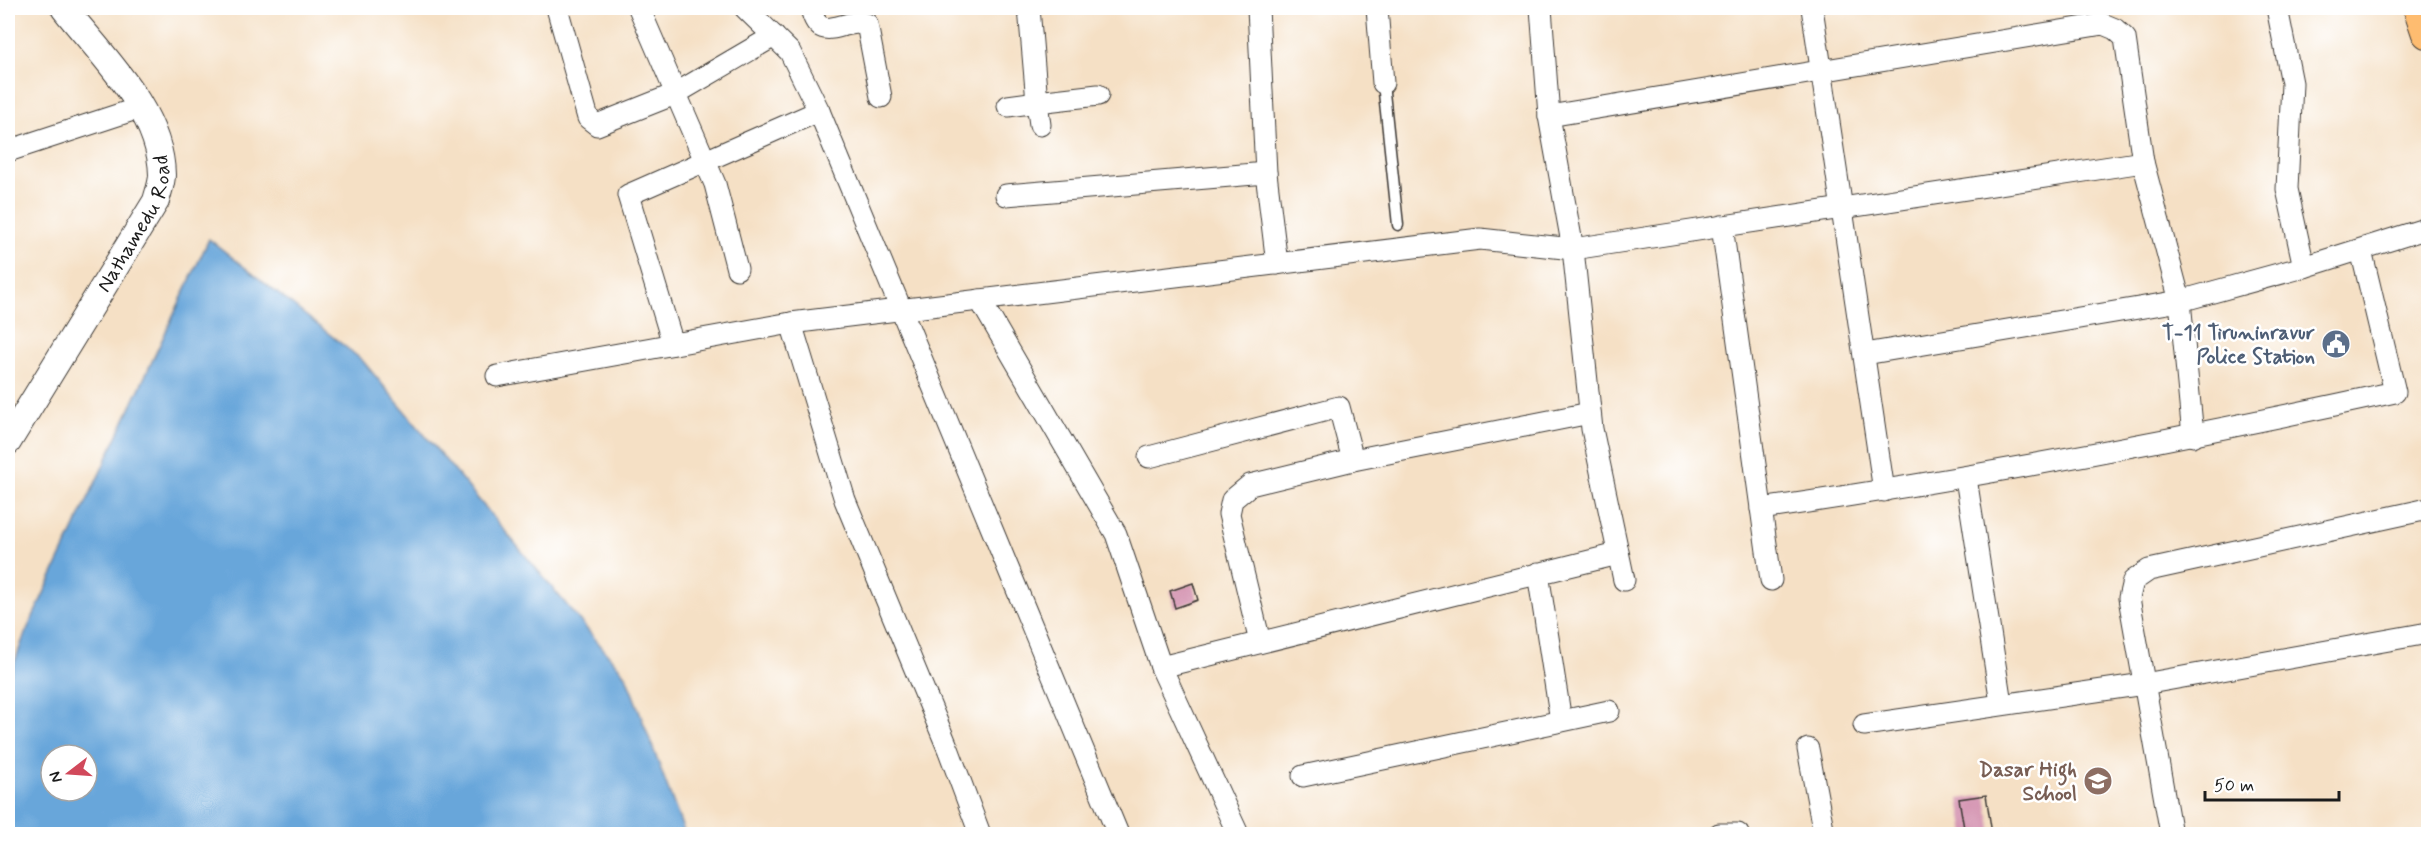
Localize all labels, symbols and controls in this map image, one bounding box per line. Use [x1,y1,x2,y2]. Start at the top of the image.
street label: Nathamedu Road [90,153,177,298]
place label: T-11 Tiruninravur Police Station [2162,319,2315,371]
public building icon: T-11 Tiruninravur Police Station [2320,328,2352,360]
north arrow [39,743,99,803]
place label: Dasar High School [1979,756,2077,808]
scale bar [2205,764,2338,802]
school or university icon: Dasar High School [2082,765,2114,797]
text: N [44,769,68,785]
text: 50 m [2214,774,2254,798]

